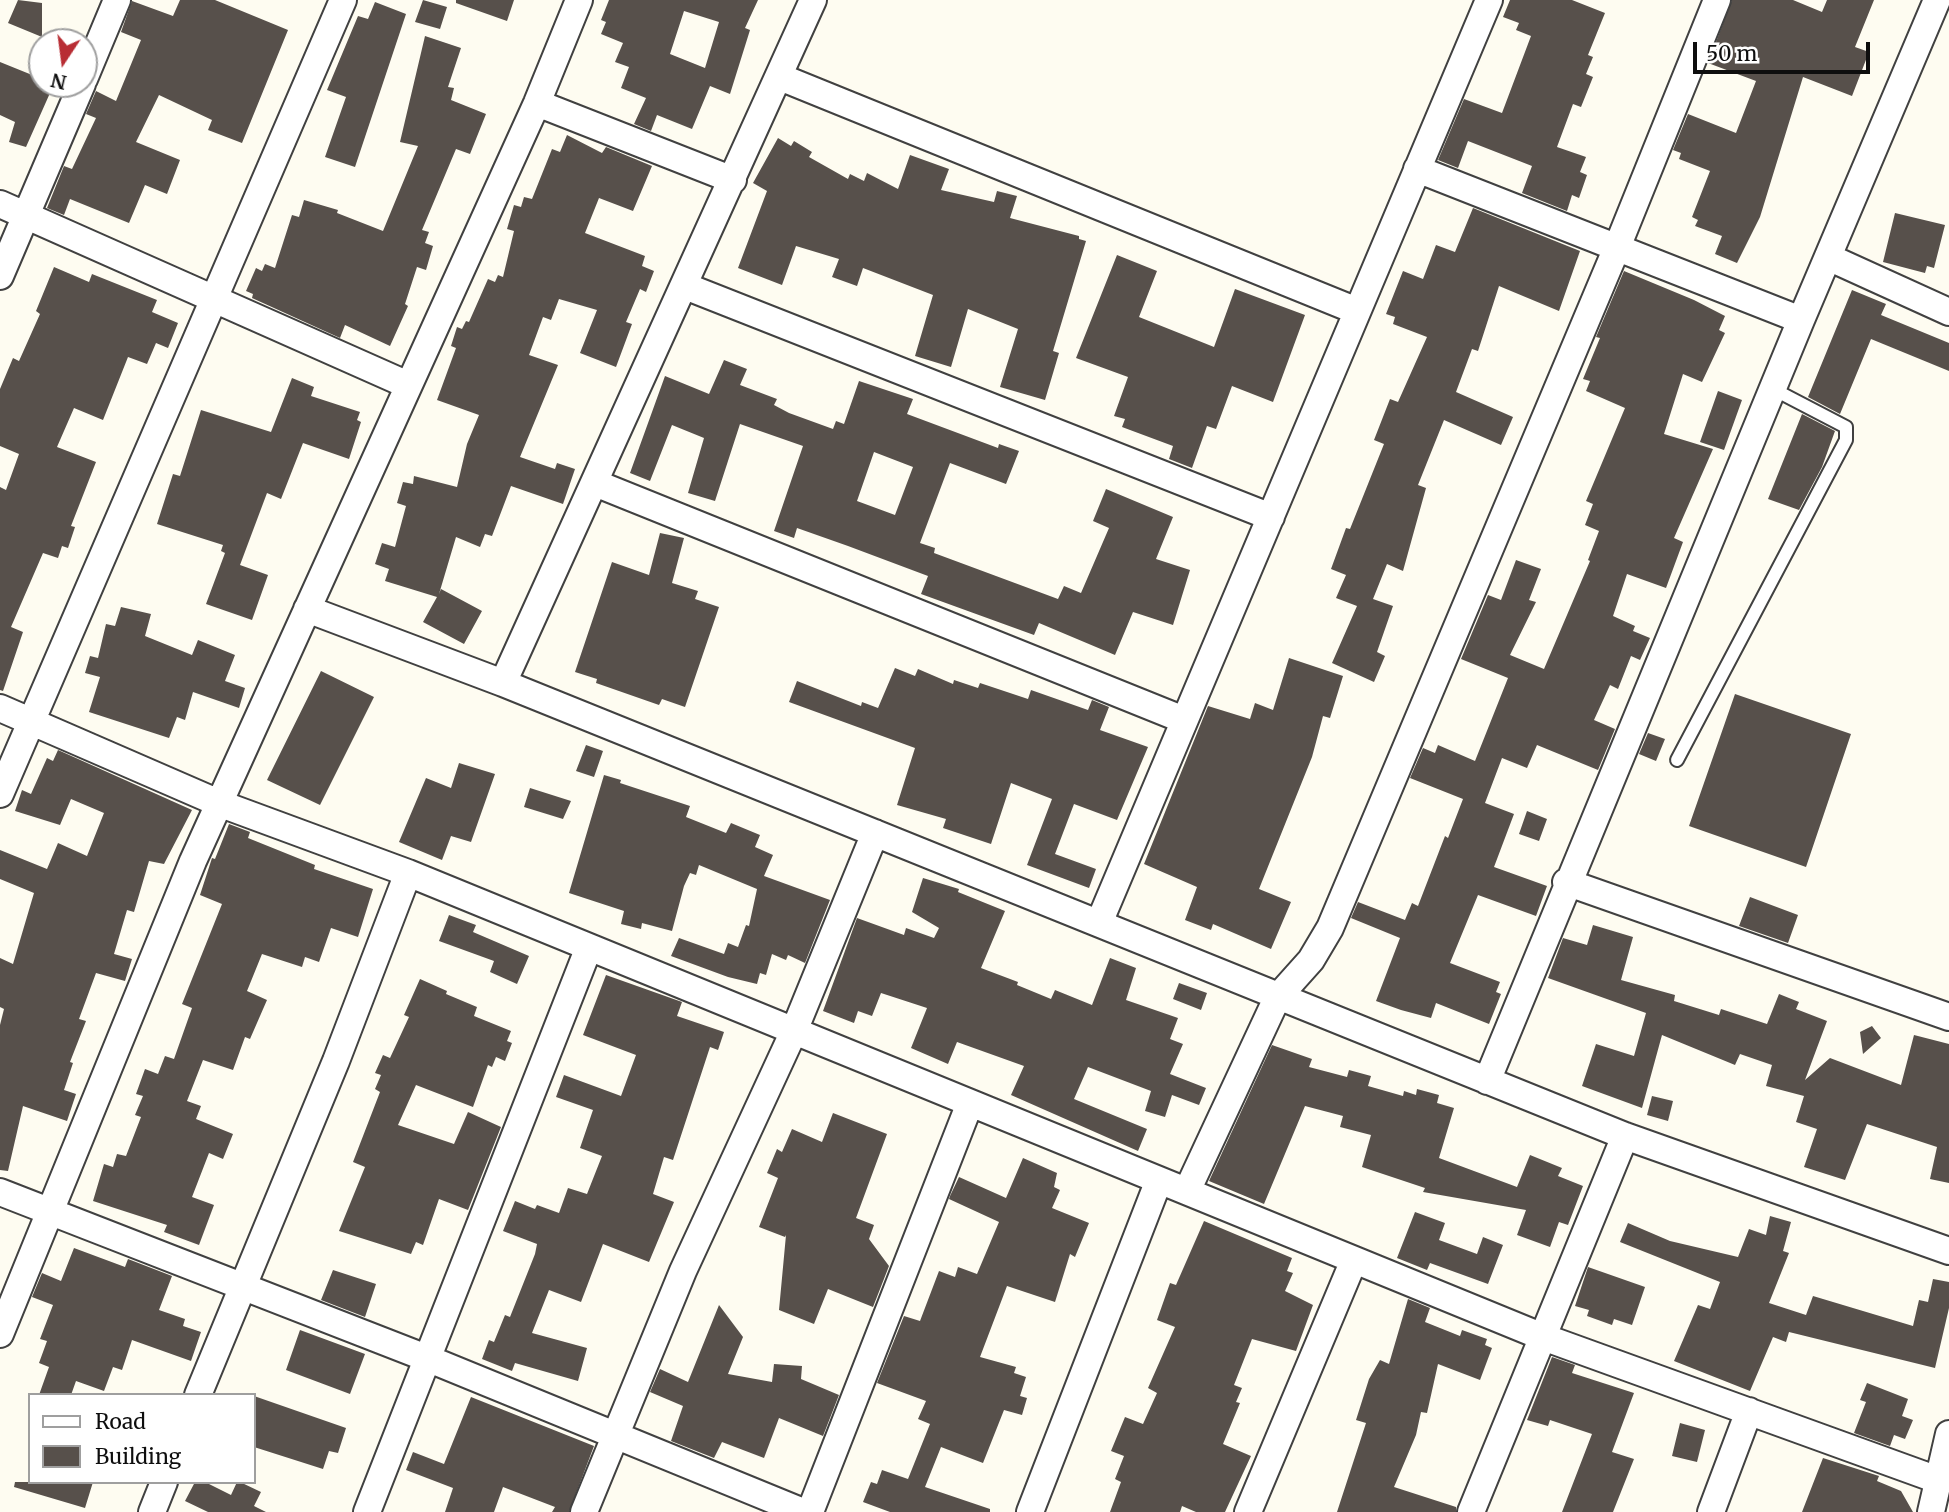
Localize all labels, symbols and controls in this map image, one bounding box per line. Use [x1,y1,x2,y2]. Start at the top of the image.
north arrow [28,28,98,98]
scale bar [1697,28,1874,72]
text: 50 m [1706,40,1757,67]
text: N [49,68,69,95]
legend [28,1393,256,1484]
text: Road [95,1408,146,1435]
text: Building [95,1443,181,1470]

